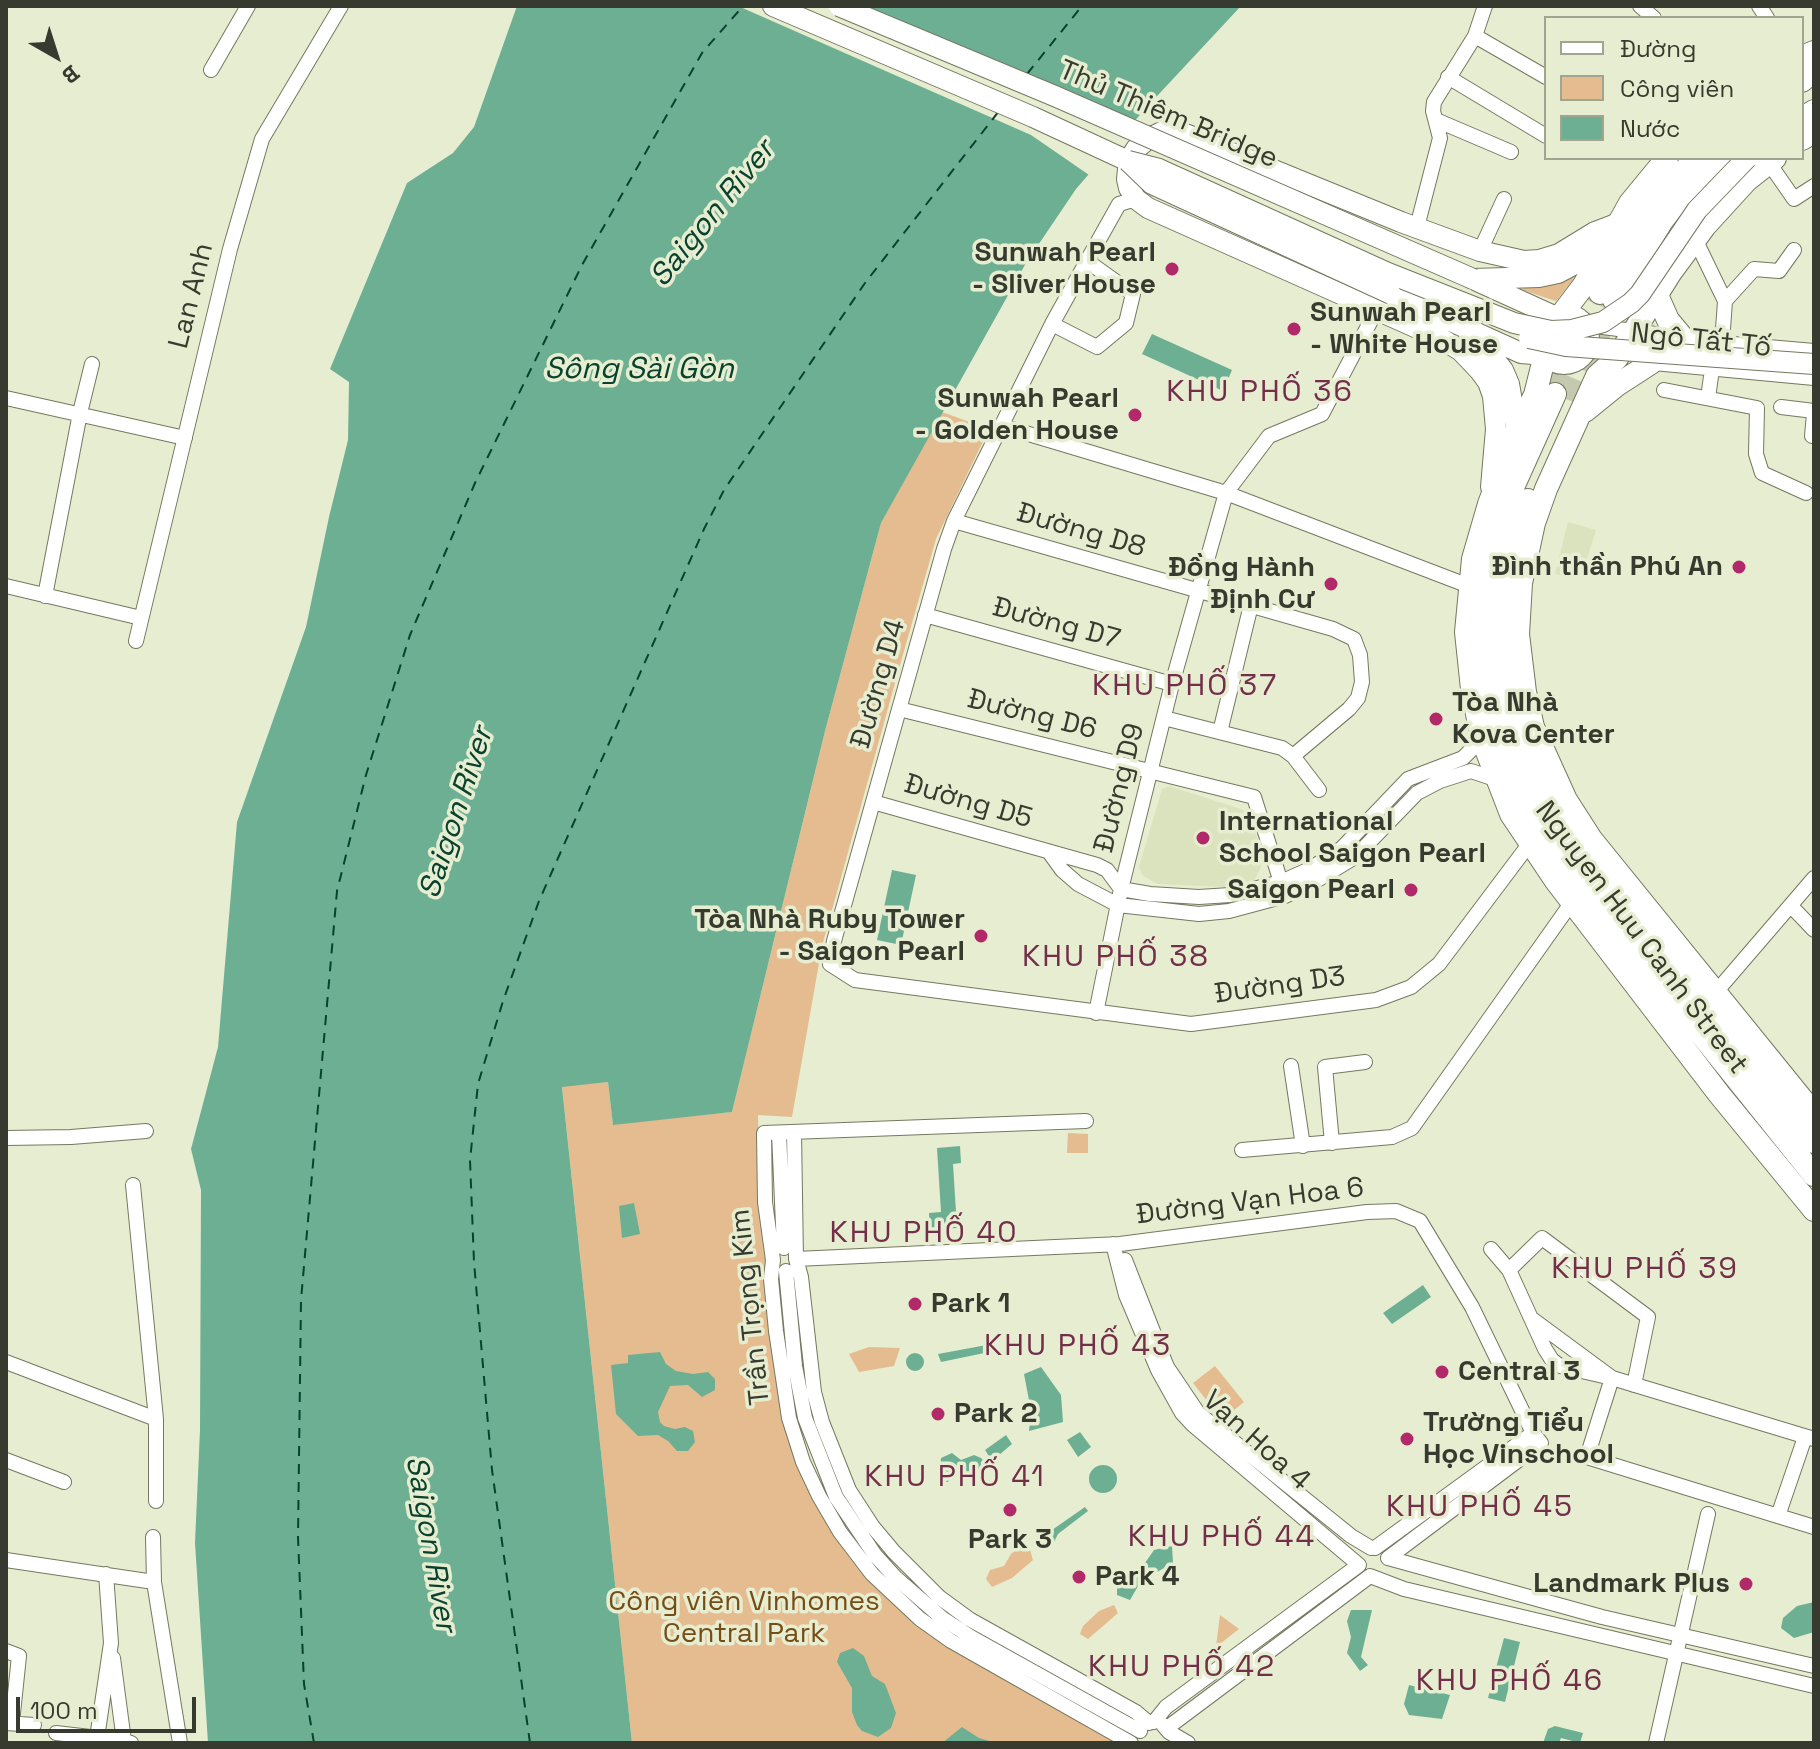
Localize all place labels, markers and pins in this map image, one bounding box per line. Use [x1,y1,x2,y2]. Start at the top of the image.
place label: Sunwah Pearl - Sliver House [972,236,1156,302]
marker: Sunwah Pearl - Sliver House [1163,260,1181,278]
place label: Sunwah Pearl - White House [1310,296,1498,362]
marker: Sunwah Pearl - White House [1285,320,1303,338]
place label: Sunwah Pearl - Golden House [915,382,1119,448]
marker: Sunwah Pearl - Golden House [1126,406,1144,424]
place label: Đình thần Phú An [1491,550,1723,584]
place label: Đồng Hành Định Cư [1168,551,1315,617]
marker: Đình thần Phú An [1730,558,1748,576]
marker: Đồng Hành Định Cư [1322,575,1340,593]
place label: Tòa Nhà Kova Center [1452,686,1615,752]
marker: Tòa Nhà Kova Center [1427,710,1445,728]
place label: International School Saigon Pearl [1219,805,1486,871]
marker: International School Saigon Pearl [1194,829,1212,847]
place label: Saigon Pearl [1228,873,1395,907]
marker: Saigon Pearl [1402,881,1420,899]
place label: Tòa Nhà Ruby Tower - Saigon Pearl [694,903,965,969]
marker: Tòa Nhà Ruby Tower - Saigon Pearl [972,927,990,945]
place label: Park 1 [931,1287,1010,1321]
marker: Park 1 [906,1295,924,1313]
place label: Central 3 [1458,1355,1580,1389]
marker: Central 3 [1433,1363,1451,1381]
place label: Park 2 [954,1397,1037,1431]
marker: Park 2 [929,1405,947,1423]
place label: Trường Tiểu Học Vinschool [1423,1406,1614,1472]
marker: Trường Tiểu Học Vinschool [1398,1430,1416,1448]
marker: Park 3 [1001,1501,1019,1519]
place label: Park 3 [968,1523,1052,1557]
place label: Park 4 [1095,1560,1180,1594]
place label: Landmark Plus [1533,1567,1730,1601]
marker: Park 4 [1070,1568,1088,1586]
marker: Landmark Plus [1737,1575,1755,1593]

